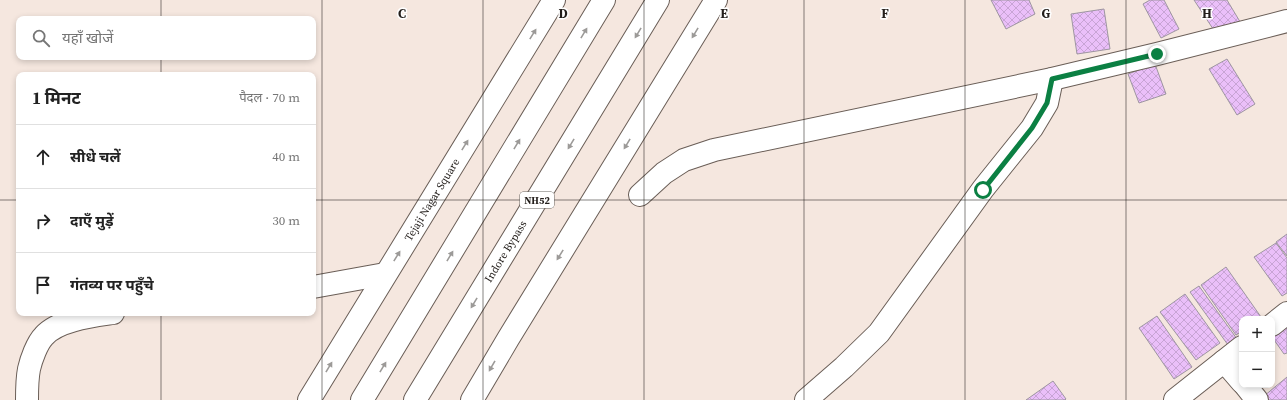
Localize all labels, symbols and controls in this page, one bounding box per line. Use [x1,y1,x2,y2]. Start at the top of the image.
text: C [398,5,406,22]
text: D [558,5,568,22]
text: E [720,5,728,22]
text: F [881,5,889,22]
text: G [1042,5,1051,22]
text: H [1202,5,1212,22]
search box [16,16,316,60]
icon: search [30,27,52,49]
text: यहाँ खोजें [62,27,113,48]
one-way arrow [581,27,588,39]
one-way arrow [635,27,642,39]
one-way arrow [692,27,699,39]
one-way arrow [529,29,537,39]
route end [1148,45,1166,63]
text: 1 मिनट [32,86,81,110]
text: पैदल · 70 m [239,89,300,106]
one-way arrow [514,138,521,150]
one-way arrow [567,138,574,150]
one-way arrow [624,138,631,150]
one-way arrow [461,139,468,151]
icon: ahead [32,146,54,168]
text: सीधे चलें [70,146,121,167]
text: 40 m [272,148,300,165]
street label: Tejaji Nagar Square [401,155,463,244]
route start [974,181,992,199]
road number: NH52 [520,192,554,208]
icon: right [32,210,54,232]
text: दाएँ मुड़ें [70,210,114,231]
text: 30 m [272,212,300,229]
street label: Indore Bypass [481,217,530,285]
one-way arrow [556,249,563,261]
one-way arrow [393,250,400,262]
one-way arrow [446,251,454,261]
icon: arrive [32,274,54,296]
text: गंतव्य पर पहुँचे [70,274,154,295]
one-way arrow [470,298,478,308]
map controls [1239,316,1275,388]
button: + [1239,316,1275,352]
button: − [1239,352,1275,388]
one-way arrow [489,360,496,372]
one-way arrow [326,361,333,373]
one-way arrow [379,361,386,373]

